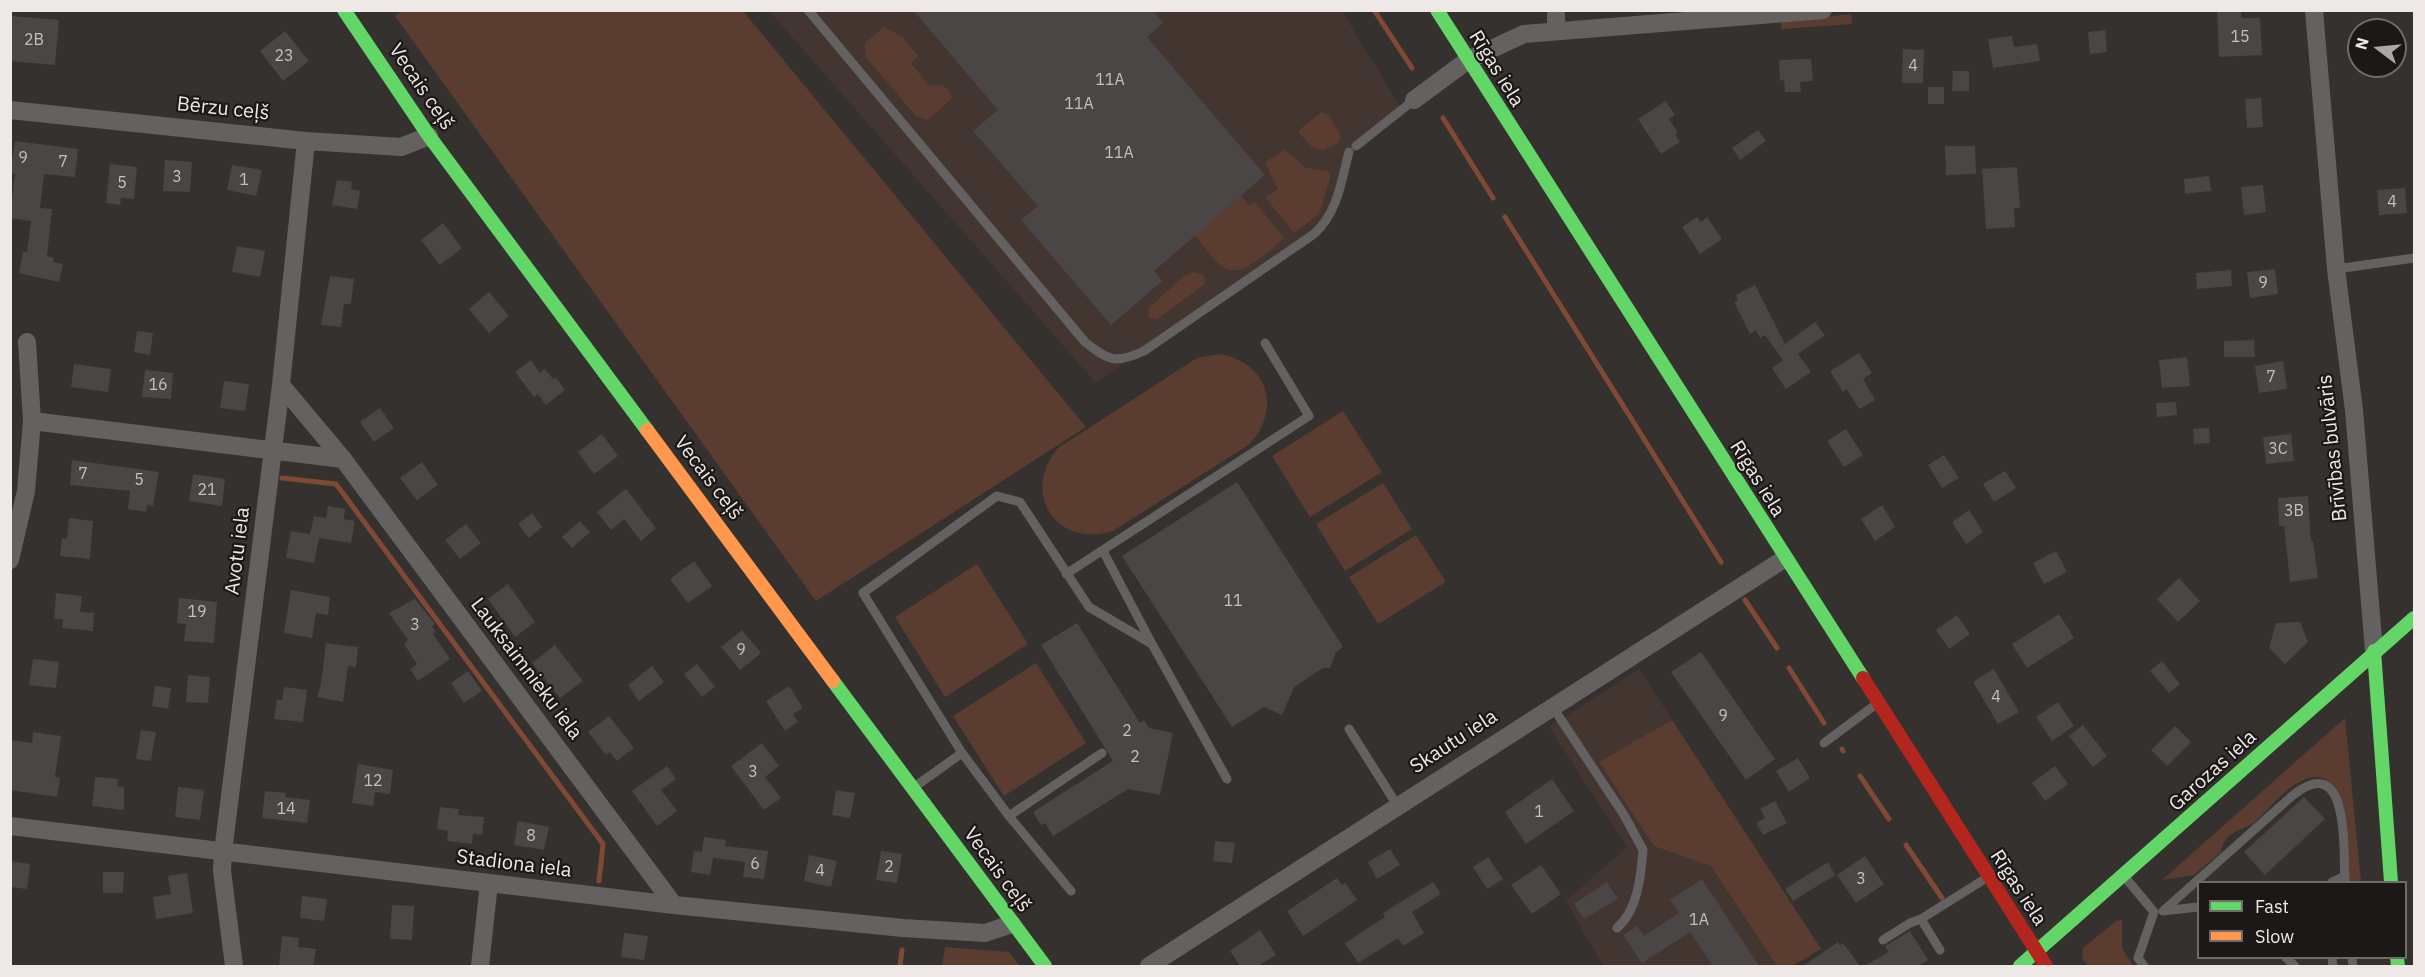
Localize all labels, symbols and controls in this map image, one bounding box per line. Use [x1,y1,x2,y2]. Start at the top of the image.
north arrow [2347,18,2407,78]
street label: Rīgas iela [1463,26,1529,112]
house number: 15 [2230,27,2250,47]
house number: 2B [24,30,44,50]
text: N [2350,35,2373,52]
street label: Vecais ceļš [383,39,459,135]
house number: 23 [274,46,294,66]
house number: 4 [1908,56,1918,76]
house number: 11A [1095,70,1125,90]
street label: Bērzu ceļš [176,92,270,126]
house number: 11A [1064,94,1094,114]
house number: 11A [1104,143,1134,163]
house number: 9 [18,148,28,168]
house number: 7 [58,152,68,172]
house number: 3 [172,167,182,187]
house number: 1 [239,170,249,190]
house number: 5 [117,173,127,193]
house number: 4 [2387,192,2397,212]
house number: 9 [2258,273,2268,293]
house number: 7 [2266,367,2276,387]
street label: Brīvības bulvāris [2313,373,2353,523]
house number: 16 [148,375,168,395]
street label: Vecais ceļš [669,431,747,525]
street label: Rīgas iela [1724,436,1790,522]
house number: 3C [2268,439,2288,459]
house number: 7 [78,464,88,484]
house number: 5 [134,470,144,490]
house number: 21 [197,480,217,500]
house number: 3B [2284,501,2304,521]
street label: Avotu iela [221,506,255,596]
house number: 11 [1223,591,1243,611]
street label: Lauksaimnieku iela [465,593,587,745]
house number: 19 [187,602,207,622]
house number: 3 [410,615,420,635]
house number: 9 [736,640,746,660]
house number: 4 [1991,687,2001,707]
street label: Skautu iela [1406,705,1502,779]
house number: 9 [1718,706,1728,726]
house number: 2 [1122,721,1132,741]
street label: Garozas iela [2164,725,2262,817]
house number: 2 [1130,747,1140,767]
house number: 3 [748,762,758,782]
house number: 12 [363,771,383,791]
house number: 14 [276,799,296,819]
house number: 1 [1534,802,1544,822]
street label: Vecais ceļš [958,823,1036,917]
house number: 8 [526,826,536,846]
street label: Stadiona iela [455,845,573,883]
street label: Rīgas iela [1985,846,2051,930]
house number: 6 [750,854,760,874]
house number: 2 [884,857,894,877]
house number: 4 [815,861,825,881]
house number: 3 [1856,869,1866,889]
legend [2197,881,2407,959]
text: Fast [2255,895,2289,918]
house number: 1A [1689,910,1709,930]
text: Slow [2255,925,2294,948]

